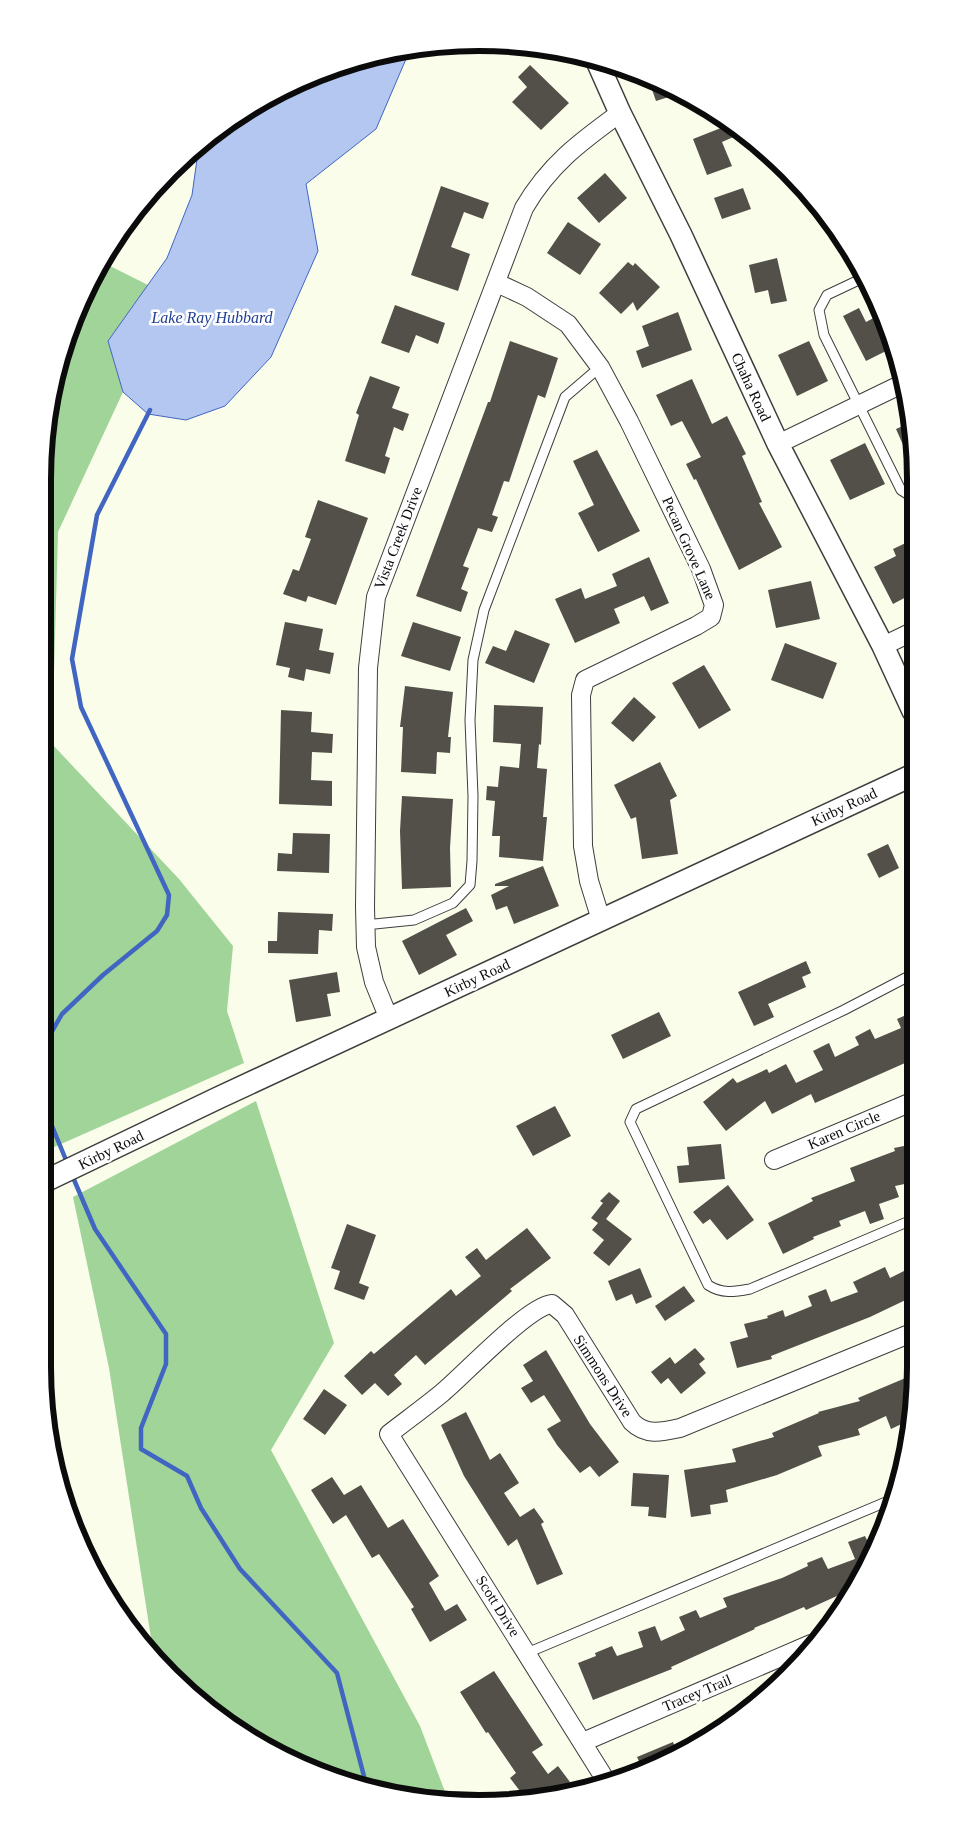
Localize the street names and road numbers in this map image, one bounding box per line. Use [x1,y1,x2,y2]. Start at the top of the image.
street label: Chaha Road [728,350,774,424]
street label: Vista Creek Drive [371,484,425,591]
street label: Pecan Grove Lane [659,494,719,602]
street label: Kirby Road [809,785,880,829]
street label: Kirby Road [442,956,513,1000]
street label: Karen Circle [805,1107,883,1152]
street label: Kirby Road [76,1127,147,1173]
street label: Simmons Drive [571,1332,636,1420]
street label: Scott Drive [473,1573,523,1640]
street label: Tracey Trail [660,1671,734,1715]

